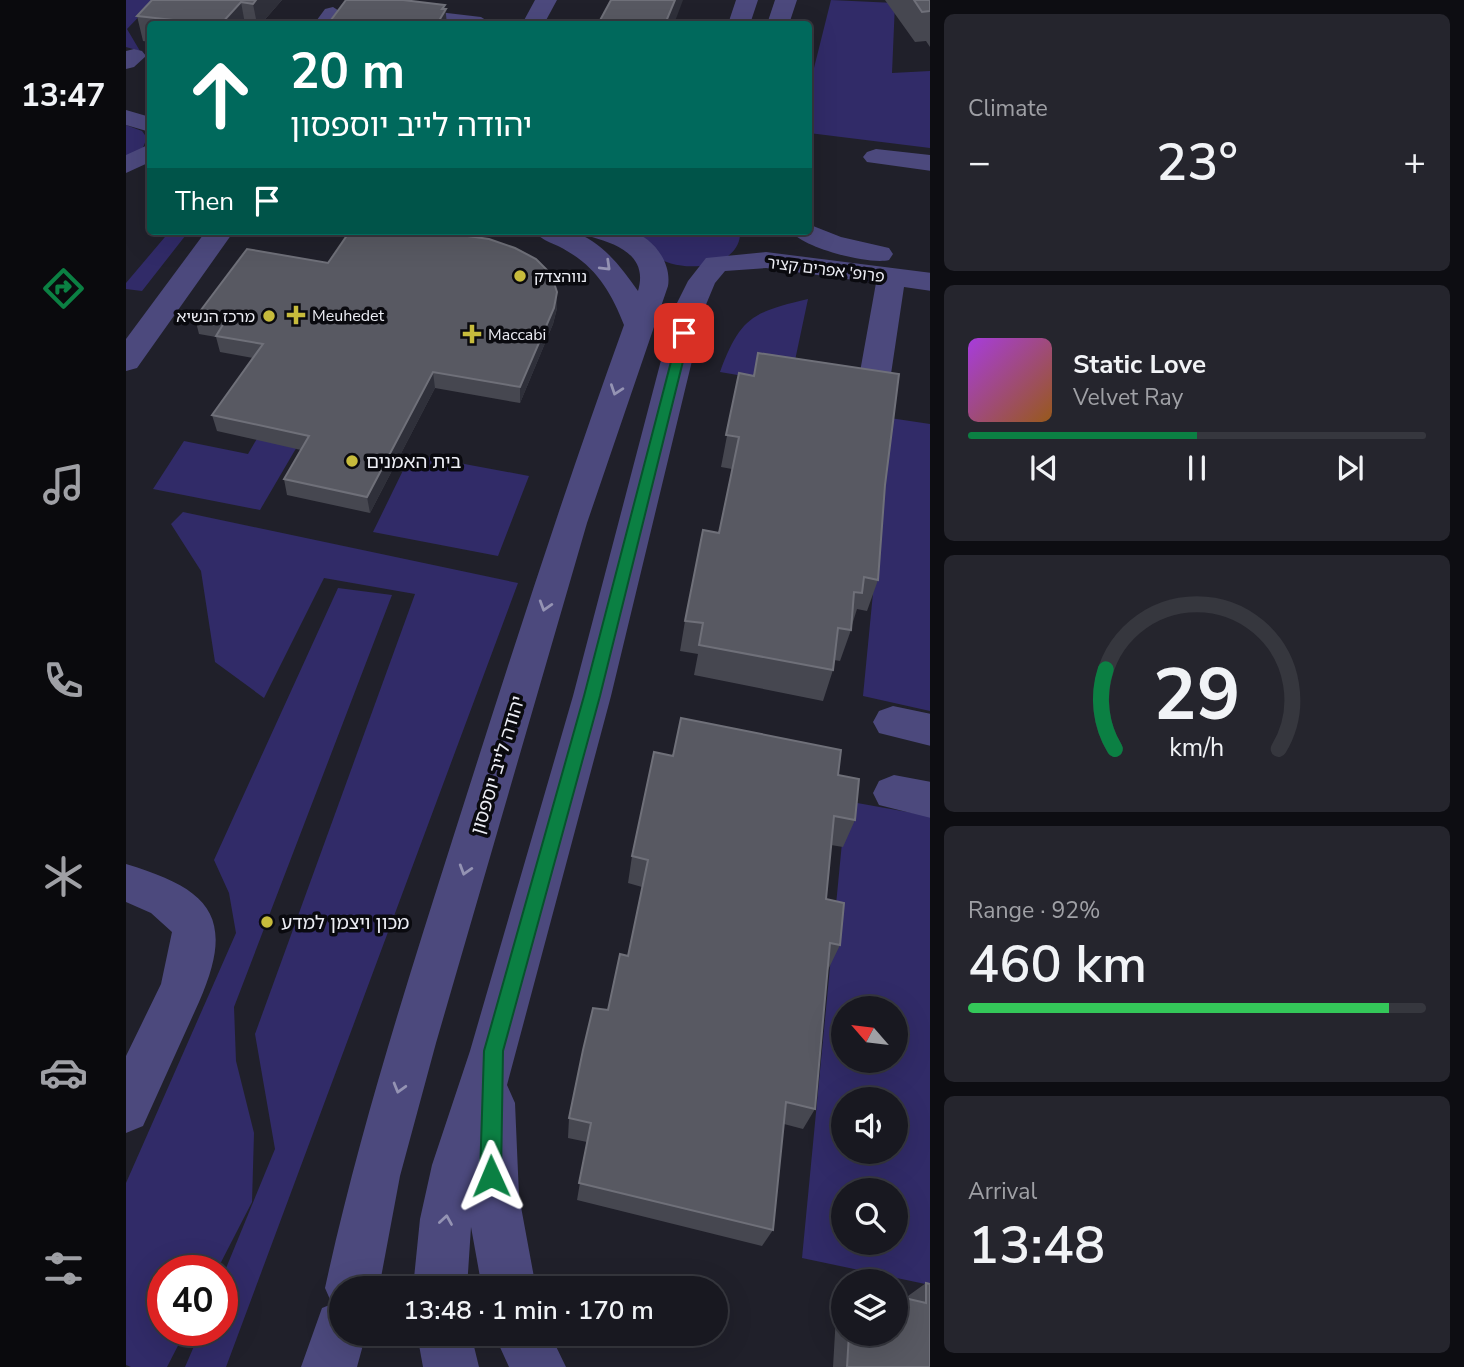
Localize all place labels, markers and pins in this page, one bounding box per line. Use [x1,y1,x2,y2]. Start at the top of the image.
place label: נווהצדק [534,266,587,288]
marker: נווהצדק [512,268,528,284]
pin [654,303,714,363]
marker: Meuhedet [286,305,306,325]
place label: Meuhedet [312,305,385,327]
place label: מרכז הנשיא [176,306,255,328]
marker: מרכז הנשיא [261,308,277,324]
marker: Maccabi [462,324,482,344]
place label: Maccabi [488,324,546,346]
place label: בית האמנים [366,449,462,475]
marker: בית האמנים [344,453,360,469]
place label: מכון ויצמן למדע [281,910,409,936]
marker: מכון ויצמן למדע [259,914,275,930]

